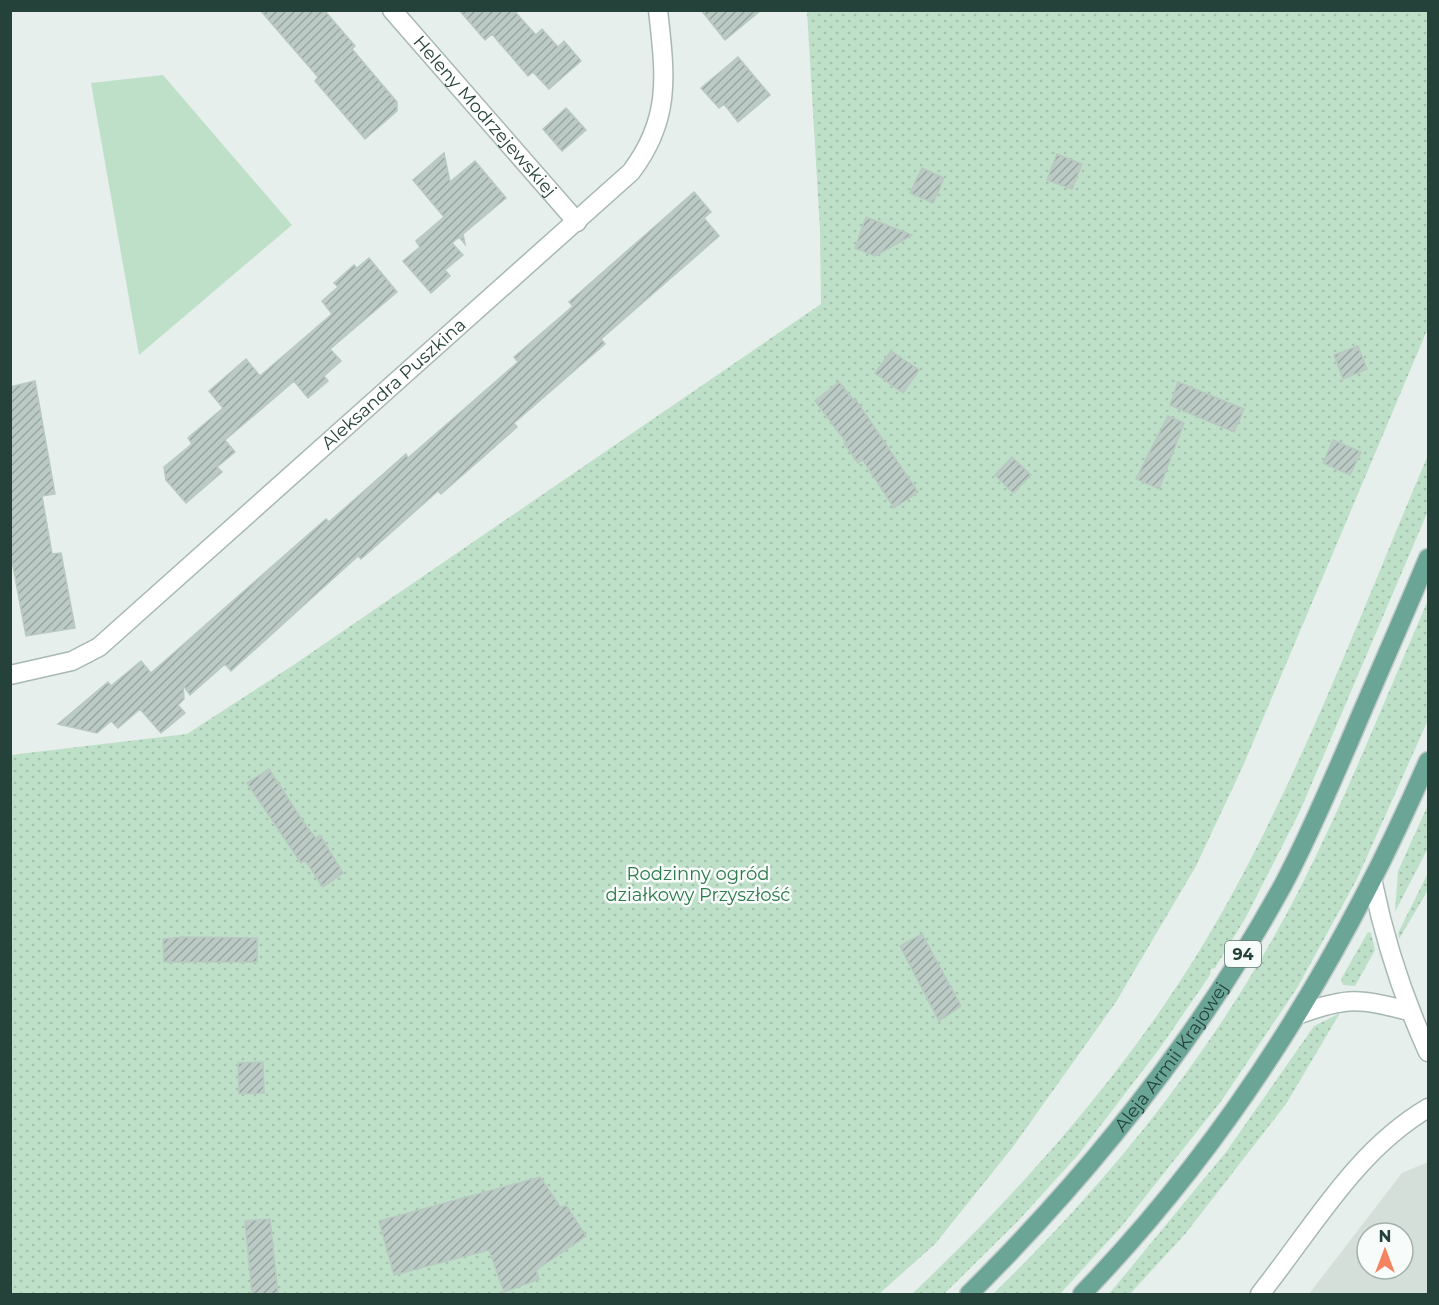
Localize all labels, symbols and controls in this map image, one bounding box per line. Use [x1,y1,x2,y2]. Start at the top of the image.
street label: Heleny Modrzejewskiej [408,31,561,201]
street label: Aleksandra Puszkina [317,314,470,454]
park label: Rodzinny ogród działkowy Przyszłość [606,863,790,906]
road number: 94 [1225,941,1261,967]
street label: Aleja Armii Krajowej [1110,978,1233,1136]
north arrow [1355,1221,1415,1281]
text: N [1379,1227,1391,1246]

